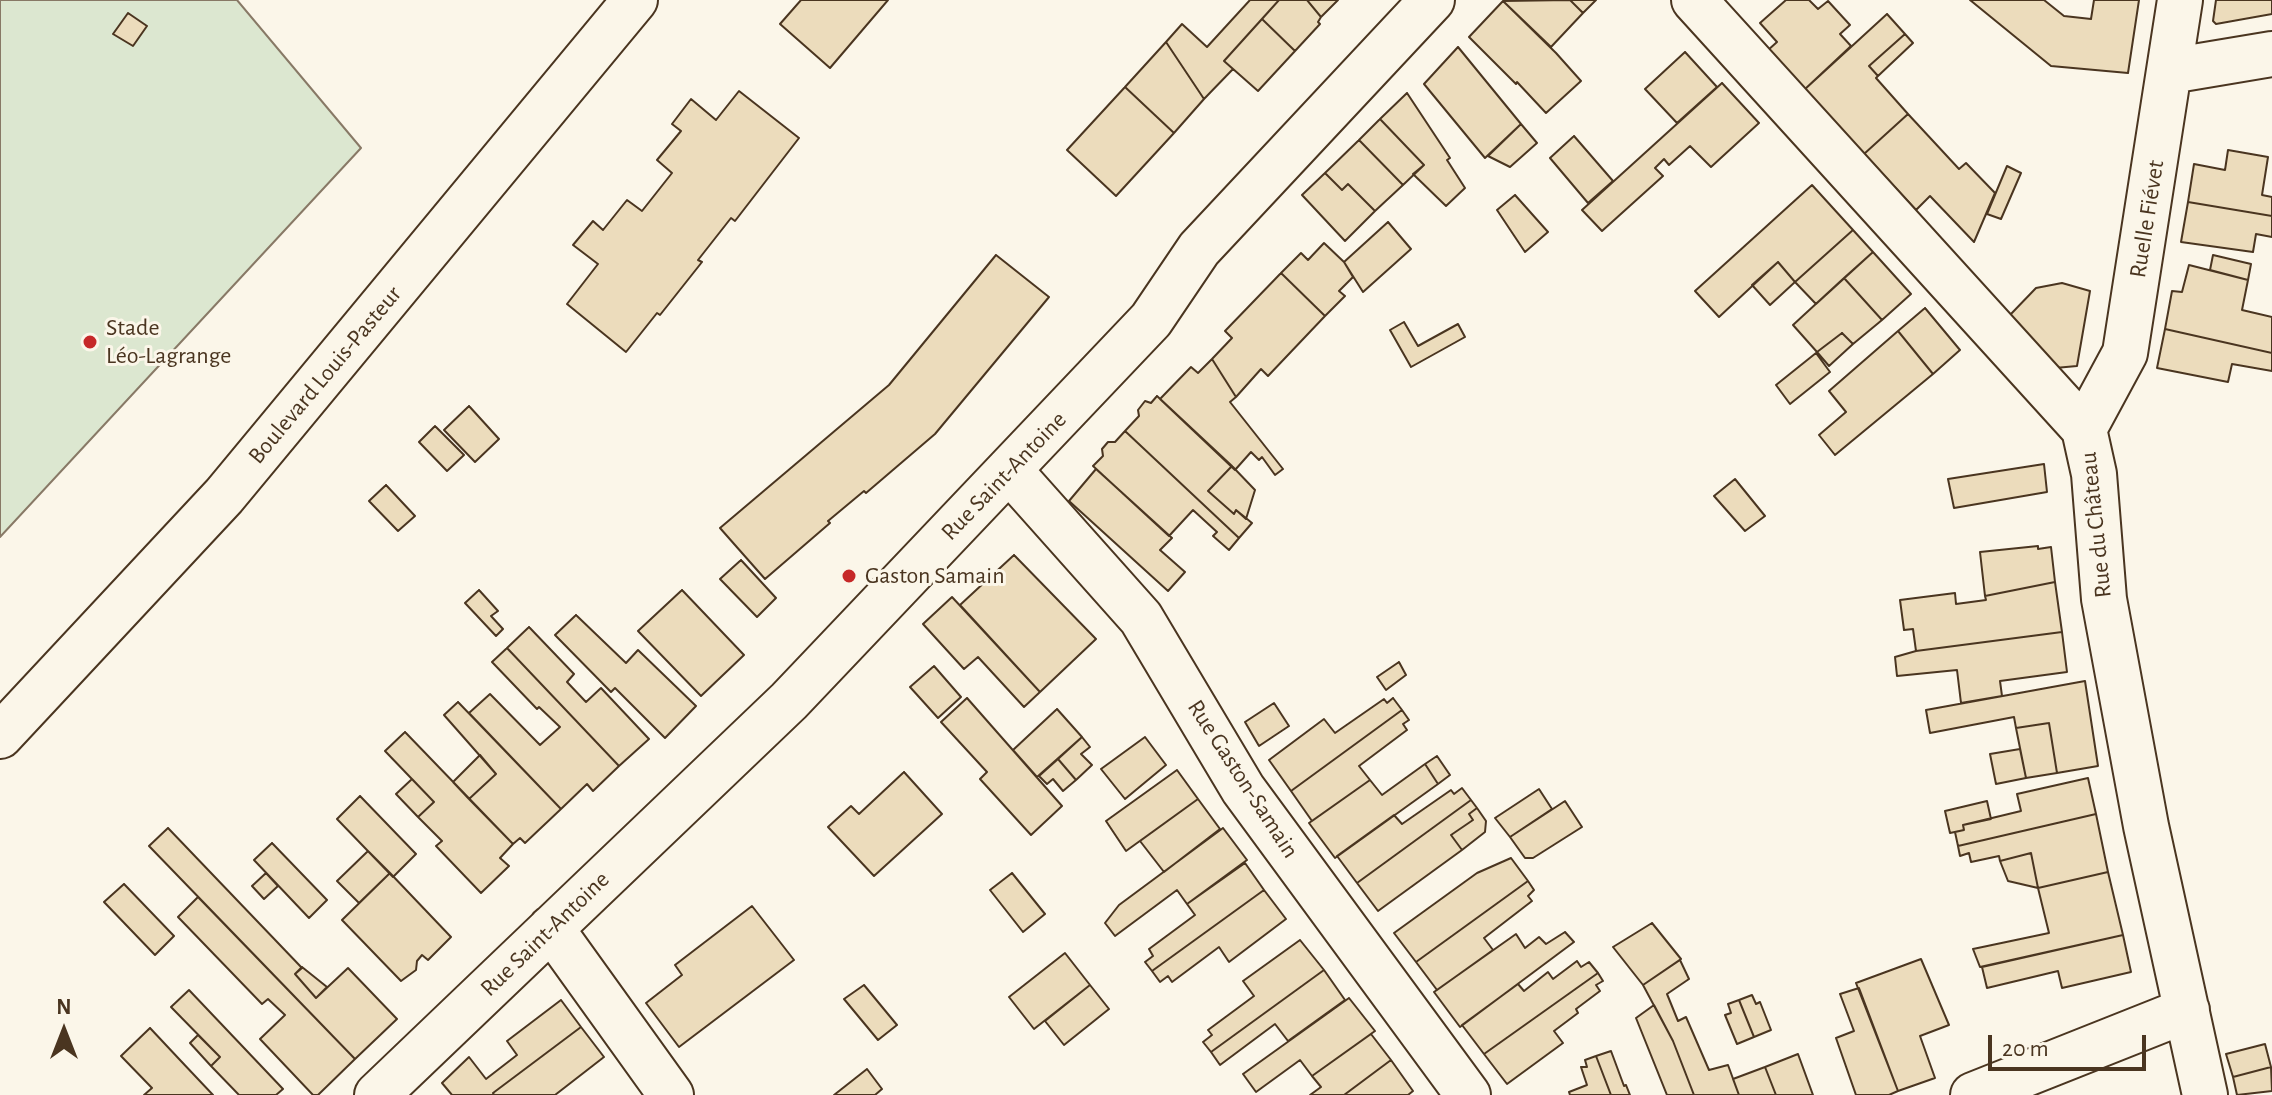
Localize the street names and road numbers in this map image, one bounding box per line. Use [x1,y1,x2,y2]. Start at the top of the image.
street label: Ruelle Fiévet [2123,158,2171,280]
street label: Boulevard Louis-Pasteur [242,280,408,470]
street label: Rue Saint-Antoine [935,406,1073,546]
street label: Rue du Château [2074,451,2118,599]
street label: Rue Gaston-Samain [1181,694,1305,864]
street label: Rue Saint-Antoine [475,865,615,1003]

